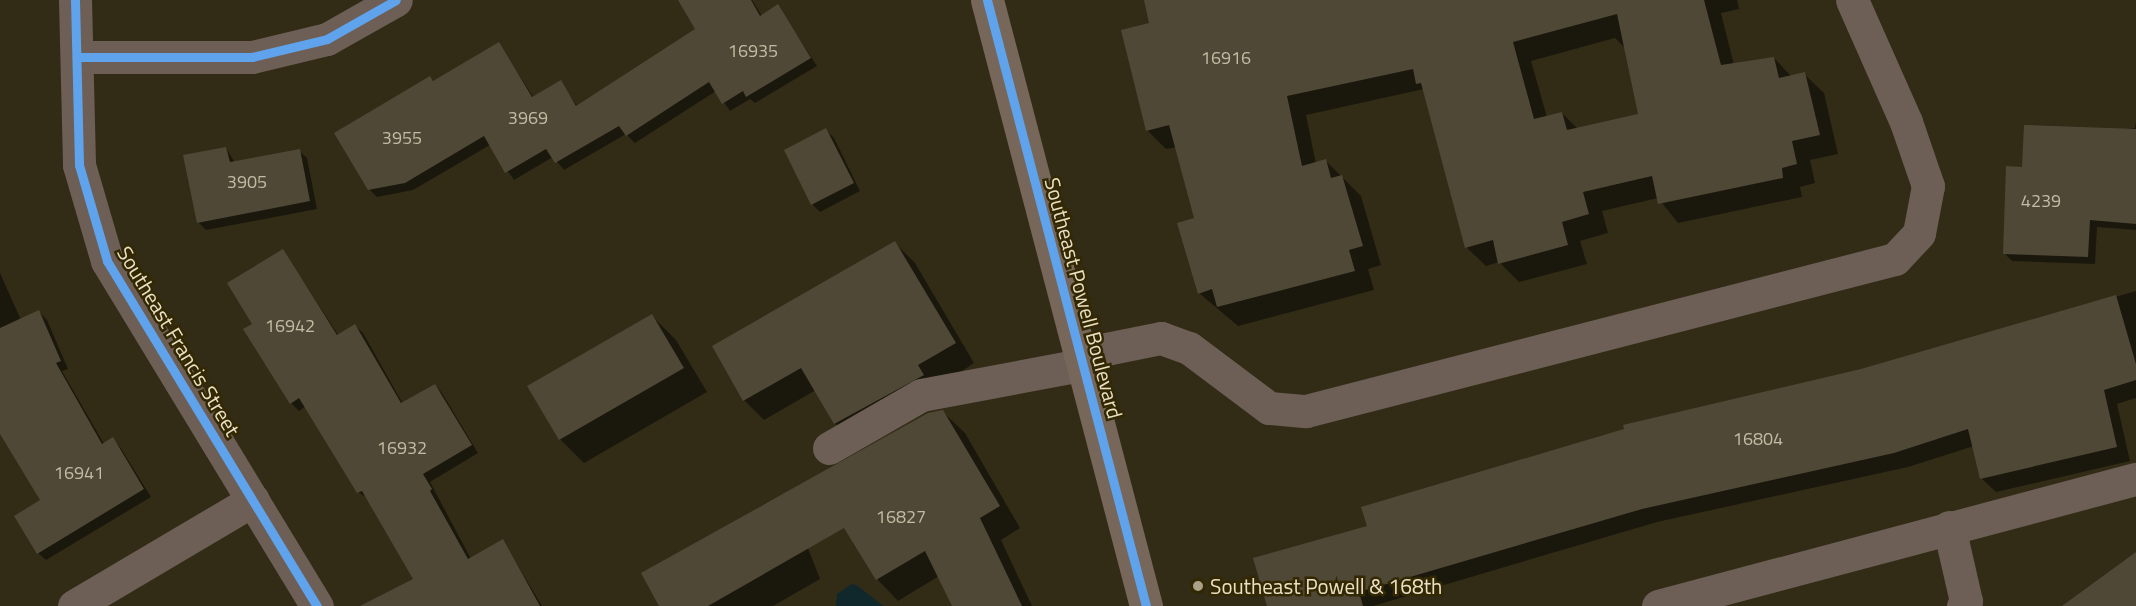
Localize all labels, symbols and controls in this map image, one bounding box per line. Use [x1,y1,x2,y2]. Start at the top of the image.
house number: 16935 [728,40,778,62]
house number: 16916 [1201,47,1251,69]
house number: 3969 [508,107,548,129]
house number: 3955 [382,127,422,149]
house number: 3905 [227,171,267,193]
street label: Southeast Powell Boulevard [1040,175,1128,421]
house number: 4239 [2021,190,2061,212]
street label: Southeast Francis Street [112,241,246,441]
house number: 16942 [265,315,315,337]
house number: 16804 [1733,428,1783,450]
house number: 16932 [377,437,427,459]
house number: 16941 [54,462,104,484]
house number: 16827 [876,506,926,528]
place label: Southeast Powell & 168th [1210,573,1442,599]
marker: Southeast Powell & 168th [1191,579,1205,593]

